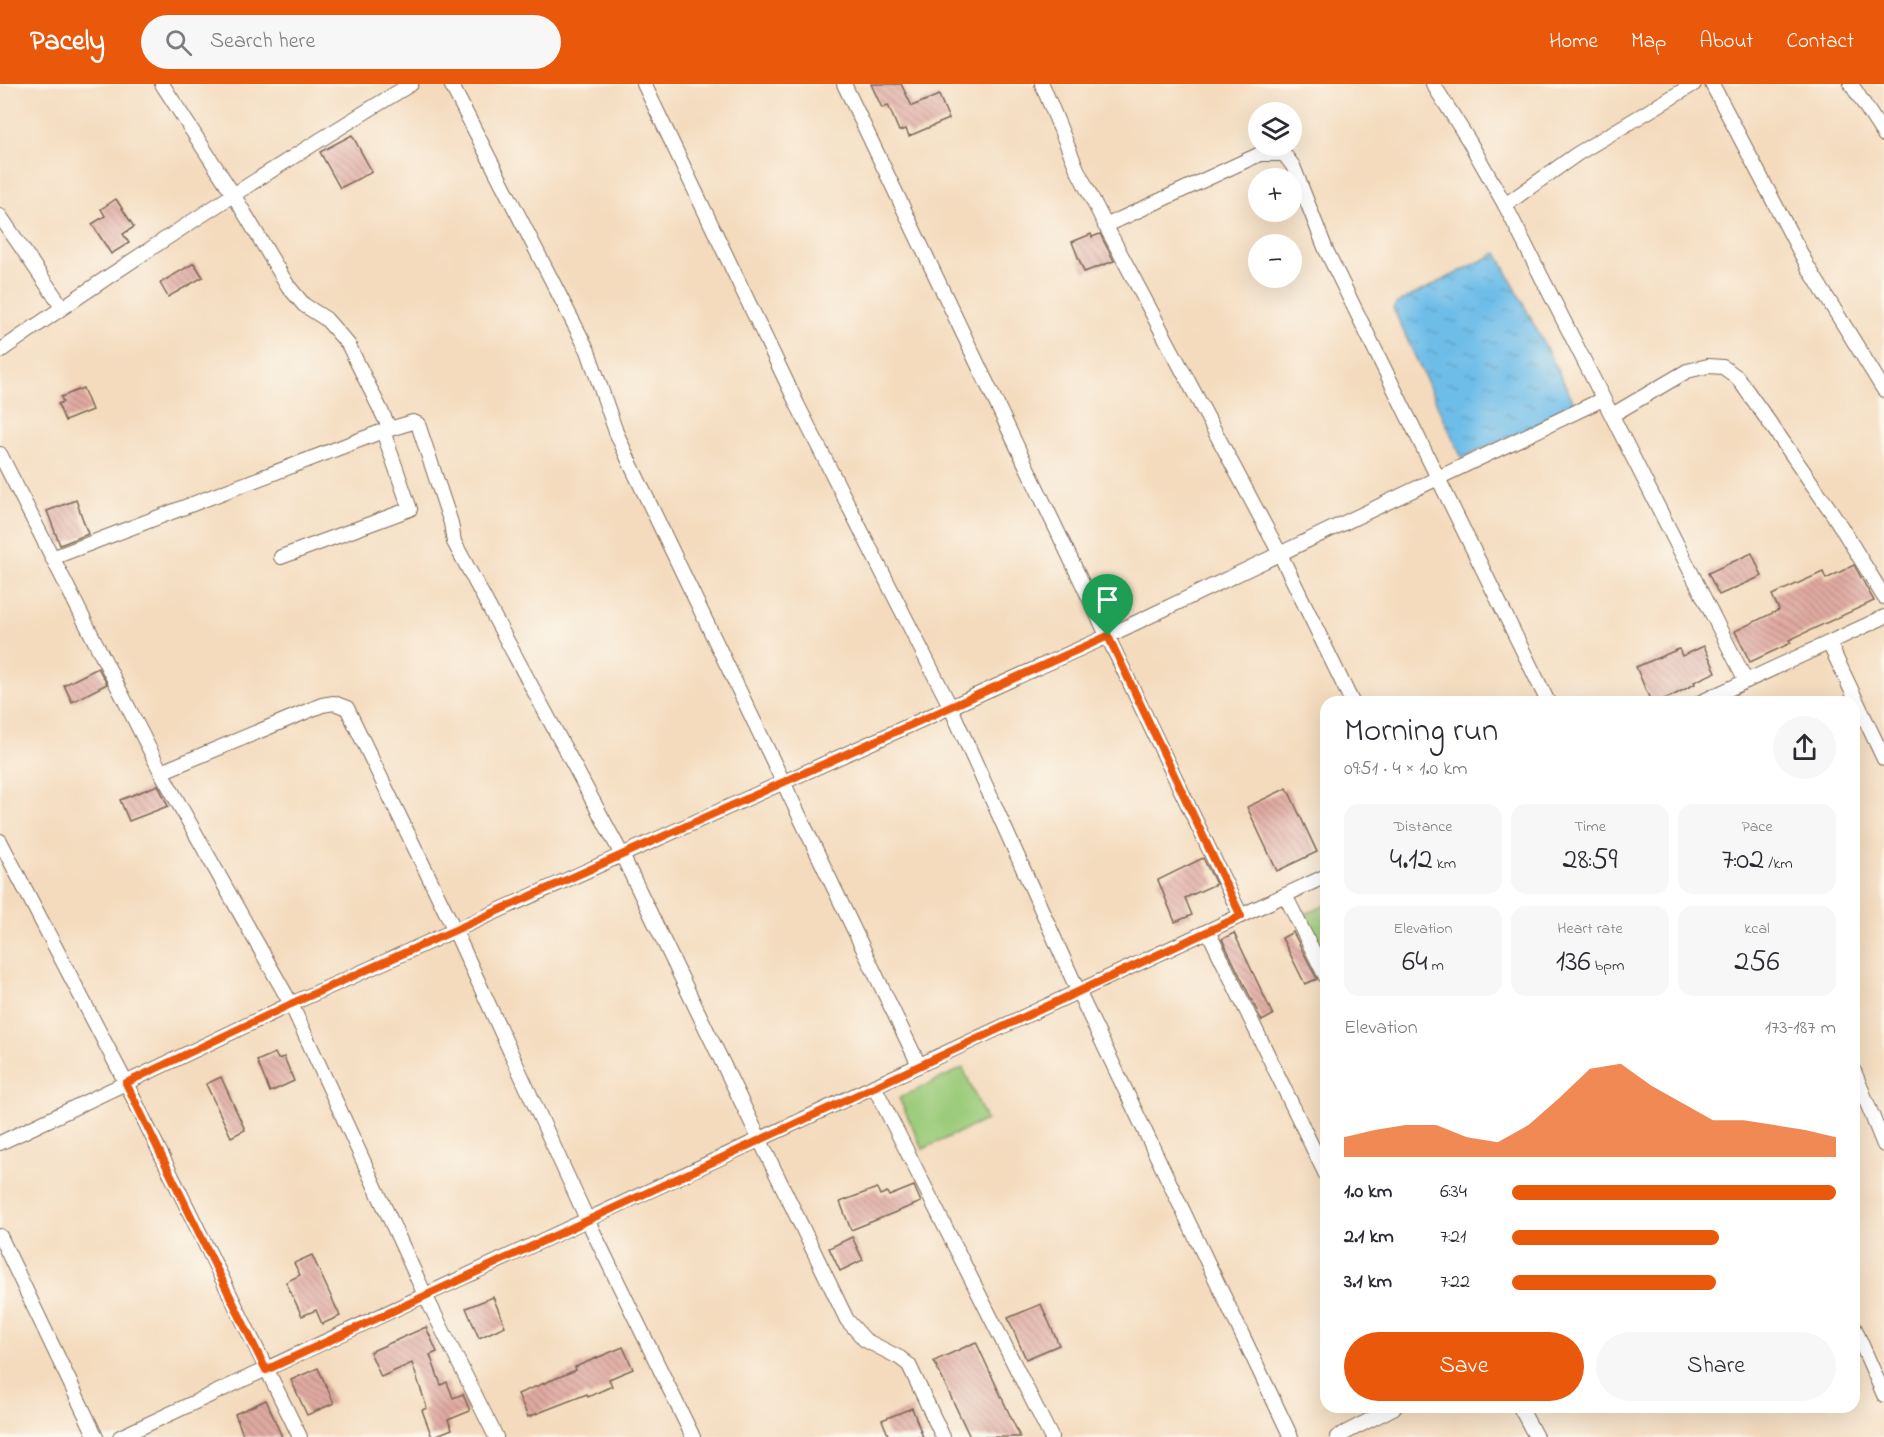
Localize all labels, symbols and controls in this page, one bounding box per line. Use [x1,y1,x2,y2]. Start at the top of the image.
search box [141,15,561,69]
text: Pacely [30,22,105,63]
icon: search [162,26,195,59]
text: Search here [210,26,315,58]
text: Home [1549,27,1598,57]
text: Map [1631,27,1666,57]
text: About [1699,27,1753,57]
text: Contact [1786,27,1854,57]
map controls [1248,102,1302,288]
button: layers [1248,102,1302,156]
button: + [1248,168,1302,222]
button: − [1248,234,1302,288]
pin [1082,574,1133,636]
icon: arrive [1091,583,1124,616]
text: Morning run [1344,708,1498,756]
button: share [1773,716,1836,779]
text: 09:51 · 4 × 1.0 km [1344,755,1468,784]
text: Distance [1394,815,1452,839]
text: Time [1574,815,1606,839]
text: Pace [1741,815,1773,839]
text: 4.12 [1390,839,1433,883]
text: 28:59 [1563,839,1617,883]
text: 7:02 [1721,839,1764,883]
text: km [1433,852,1456,876]
text: /km [1764,852,1793,876]
text: Elevation [1394,917,1452,941]
text: Heart rate [1557,917,1623,941]
text: kcal [1744,917,1770,941]
text: 64 [1402,941,1428,985]
text: 136 [1556,941,1591,985]
text: 256 [1734,941,1780,985]
text: m [1428,954,1444,978]
text: bpm [1591,954,1624,978]
text: Elevation [1344,1014,1418,1043]
text: 173–187 m [1765,1014,1836,1043]
text: 1.0 km [1344,1178,1392,1207]
text: 6:34 [1440,1178,1467,1207]
text: 2.1 km [1344,1223,1394,1252]
text: 7:21 [1440,1223,1466,1252]
text: 3.1 km [1344,1268,1392,1297]
text: 7:22 [1440,1268,1470,1297]
button: Save [1344,1332,1584,1401]
button: Share [1596,1332,1836,1401]

